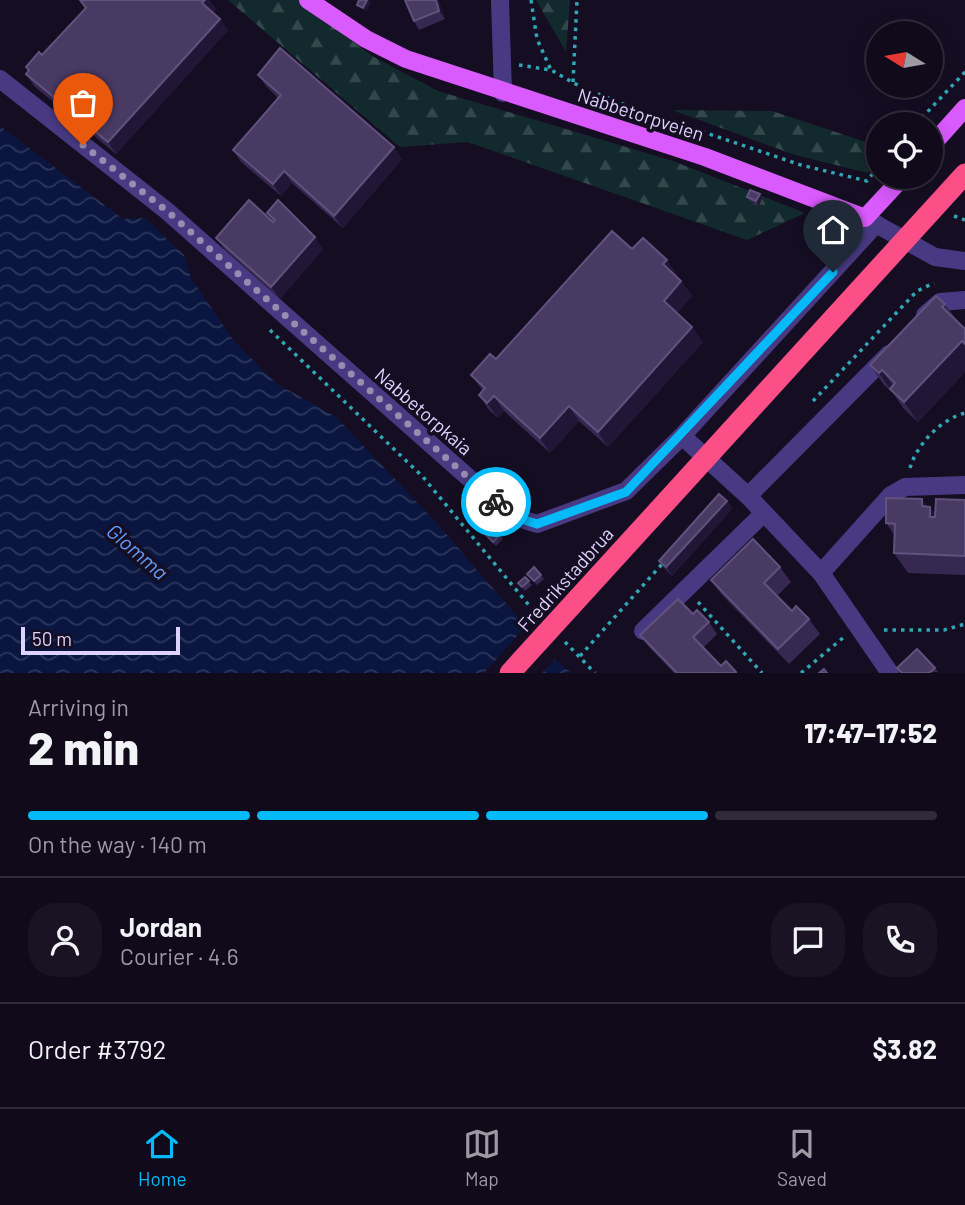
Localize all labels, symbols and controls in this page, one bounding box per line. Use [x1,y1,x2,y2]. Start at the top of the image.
north arrow [866,21,943,98]
map controls [866,21,943,189]
pin [53,73,113,145]
street label: Nabbetorpveien [575,83,707,145]
icon: bag [64,84,102,122]
button: locate [866,112,943,189]
pin [803,200,863,272]
icon: home [814,211,852,249]
street label: Nabbetorpkaia [371,363,477,459]
courier [461,467,531,537]
icon: bike [477,483,515,521]
water label: Glomma [102,518,174,584]
street label: Fredrikstadbrua [512,522,618,636]
scale bar [21,624,180,656]
text: 50 m [32,627,72,650]
text: Arriving in [28,693,129,721]
text: 17:47–17:52 [804,717,937,748]
text: 2 min [28,719,139,774]
text: On the way · 140 m [28,830,207,858]
button: person [28,903,102,977]
button: chat [771,903,845,977]
button: phone [863,903,937,977]
text: Jordan [120,911,202,942]
text: Courier · 4.6 [120,942,239,970]
text: Order #3792 [28,1033,167,1064]
text: $3.82 [872,1033,937,1064]
tab: Home [138,1125,187,1190]
tab: Map [463,1125,501,1190]
tab: Saved [777,1125,827,1190]

